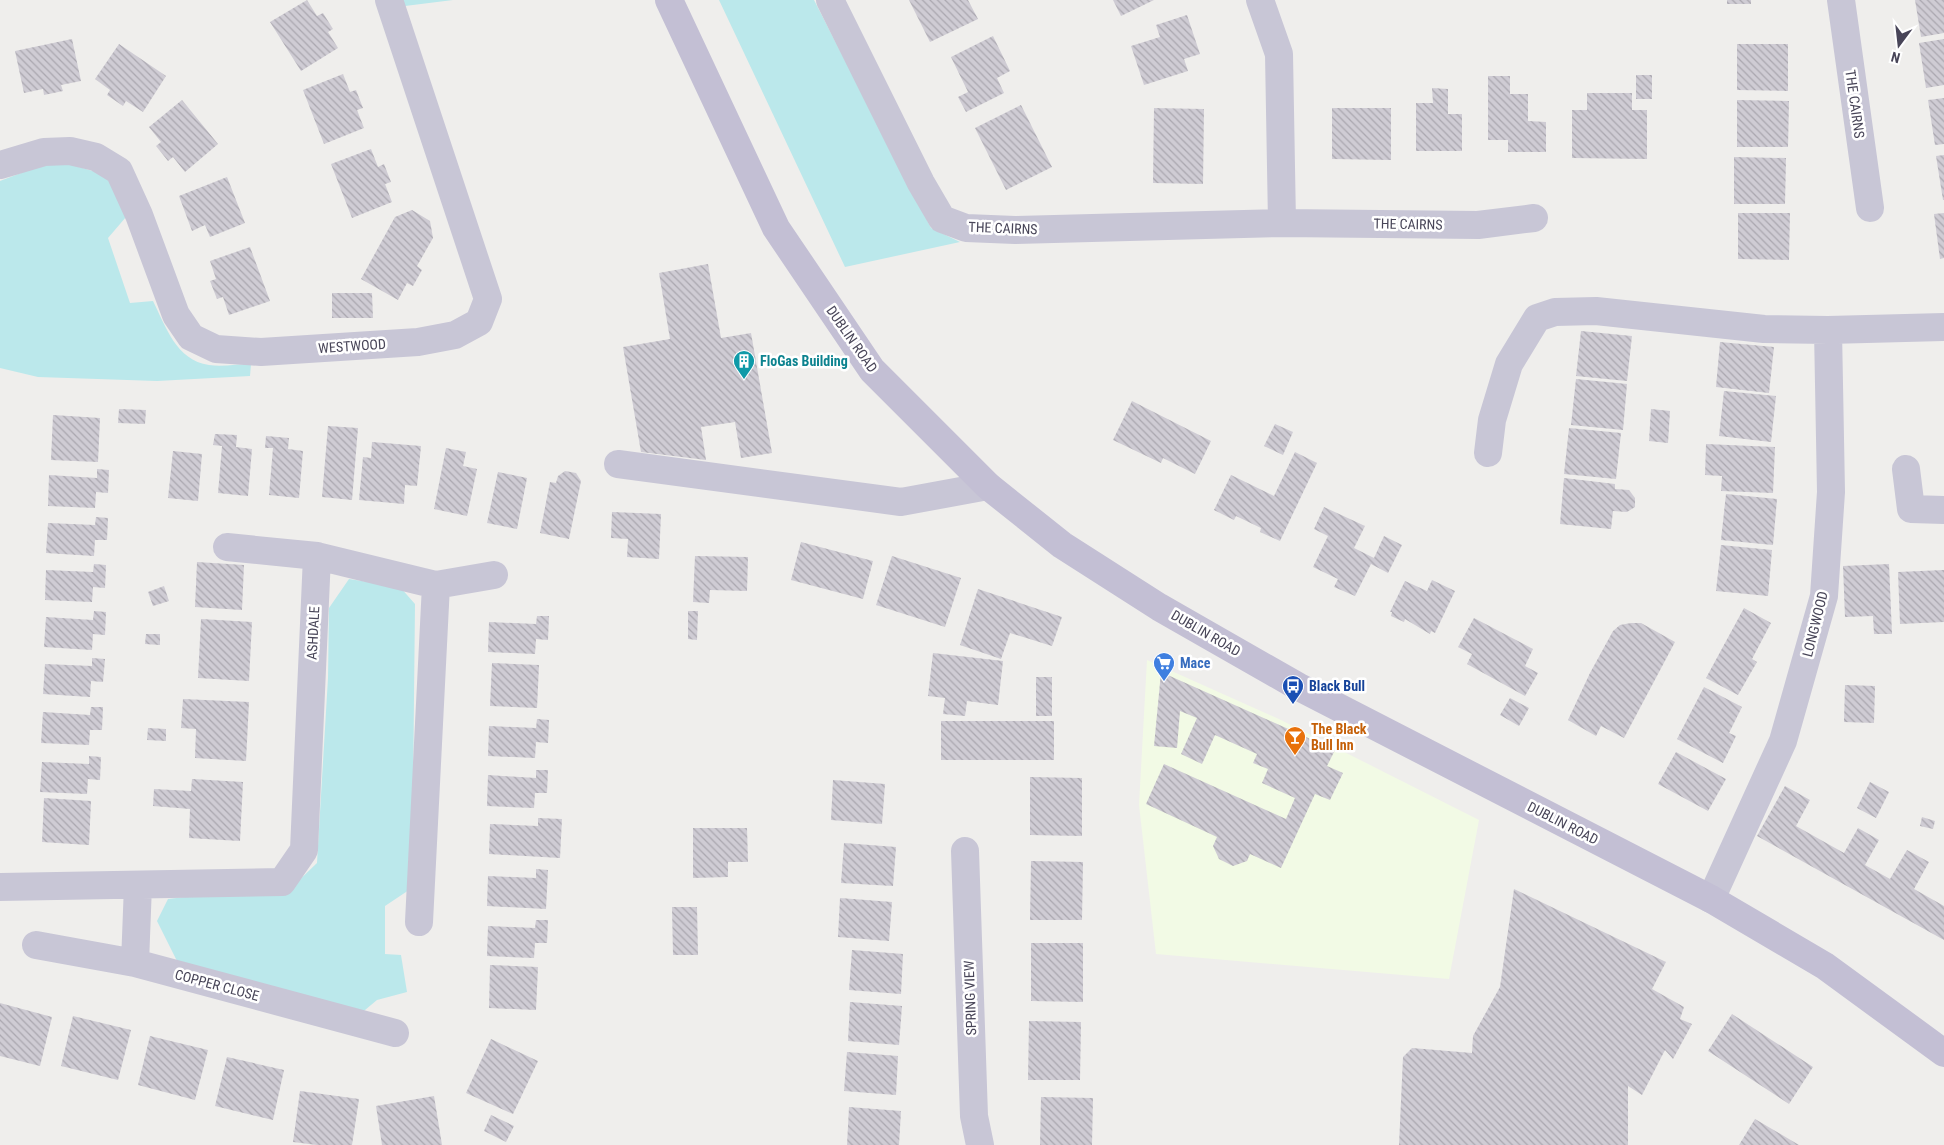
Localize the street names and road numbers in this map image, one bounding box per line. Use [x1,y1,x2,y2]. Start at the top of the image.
street label: THE CAIRNS [1842,69,1868,139]
street label: THE CAIRNS [1373,215,1443,233]
street label: THE CAIRNS [968,219,1038,237]
street label: DUBLIN ROAD [823,303,881,375]
street label: WESTWOOD [318,336,386,356]
street label: LONGWOOD [1799,590,1831,658]
street label: ASHDALE [304,606,322,660]
street label: DUBLIN ROAD [1169,607,1243,659]
street label: DUBLIN ROAD [1525,798,1601,848]
street label: SPRING VIEW [961,960,979,1036]
street label: COPPER CLOSE [173,966,261,1004]

